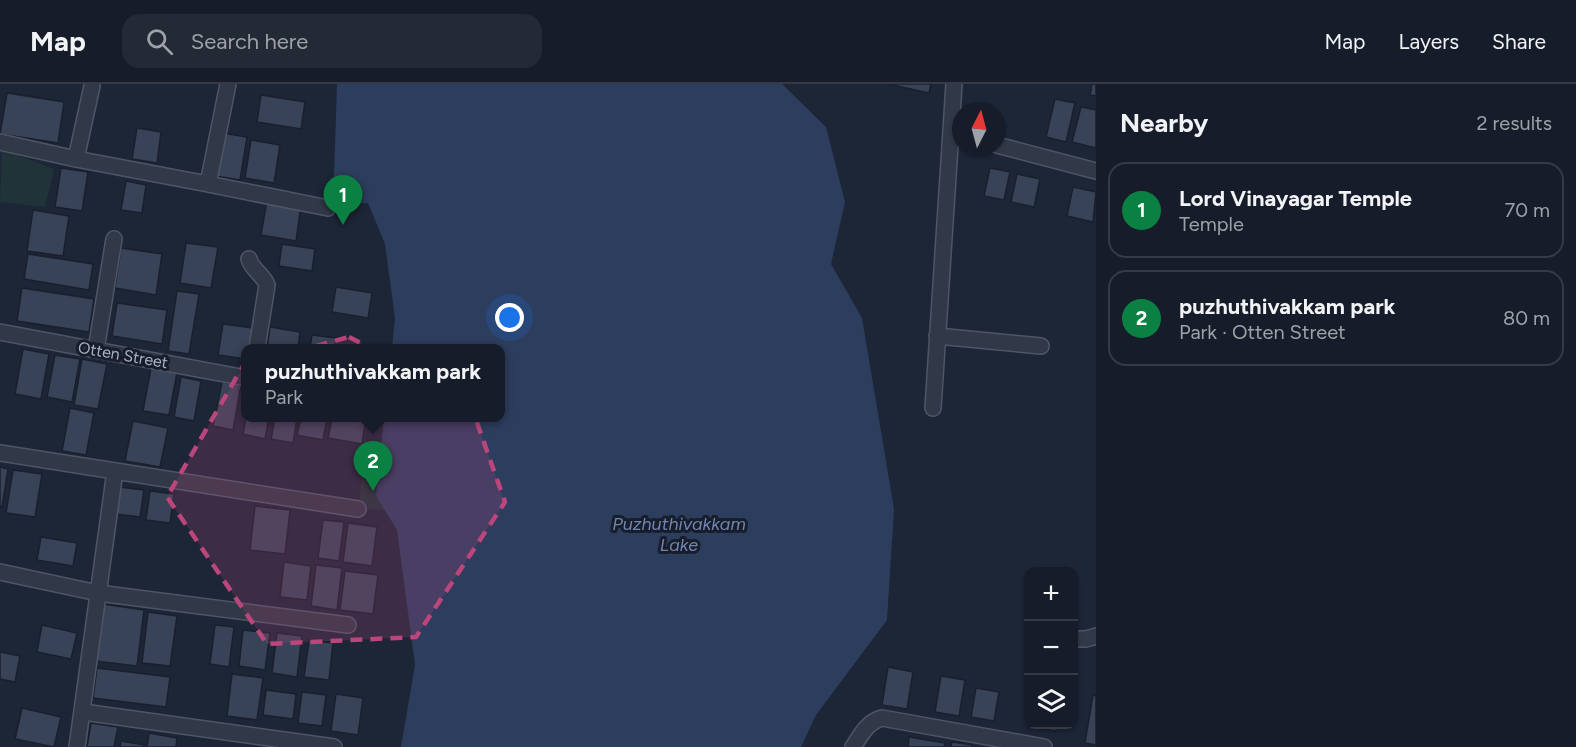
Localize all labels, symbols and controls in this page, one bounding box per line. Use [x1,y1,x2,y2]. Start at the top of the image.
search box [122,14,542,68]
text: Map [30,24,86,58]
icon: search [143,25,176,58]
text: Search here [191,28,308,55]
text: Map [1325,29,1365,54]
text: Layers [1398,29,1459,54]
text: Share [1492,29,1546,54]
north arrow [952,102,1006,156]
text: Nearby [1120,107,1208,139]
text: 2 results [1476,111,1552,135]
pin: 1 [324,176,362,225]
text: Lord Vinayagar Temple [1179,185,1412,212]
text: 1 [1137,198,1146,222]
text: 70 m [1504,198,1550,222]
text: Temple [1179,212,1244,236]
text: puzhuthivakkam park [1179,293,1395,320]
your location [495,303,524,332]
text: 2 [1136,306,1147,330]
text: 80 m [1503,306,1550,330]
text: Park · Otten Street [1179,320,1346,344]
street label: Otten Street [77,338,169,372]
popup [241,344,505,422]
text: puzhuthivakkam park [265,358,481,385]
text: Park [265,385,303,409]
pin: 2 [354,442,392,491]
water label: Puzhuthivakkam Lake [612,513,746,556]
map controls [1024,567,1078,729]
button: + [1024,567,1078,621]
button: − [1024,621,1078,675]
button: layers [1024,675,1078,729]

